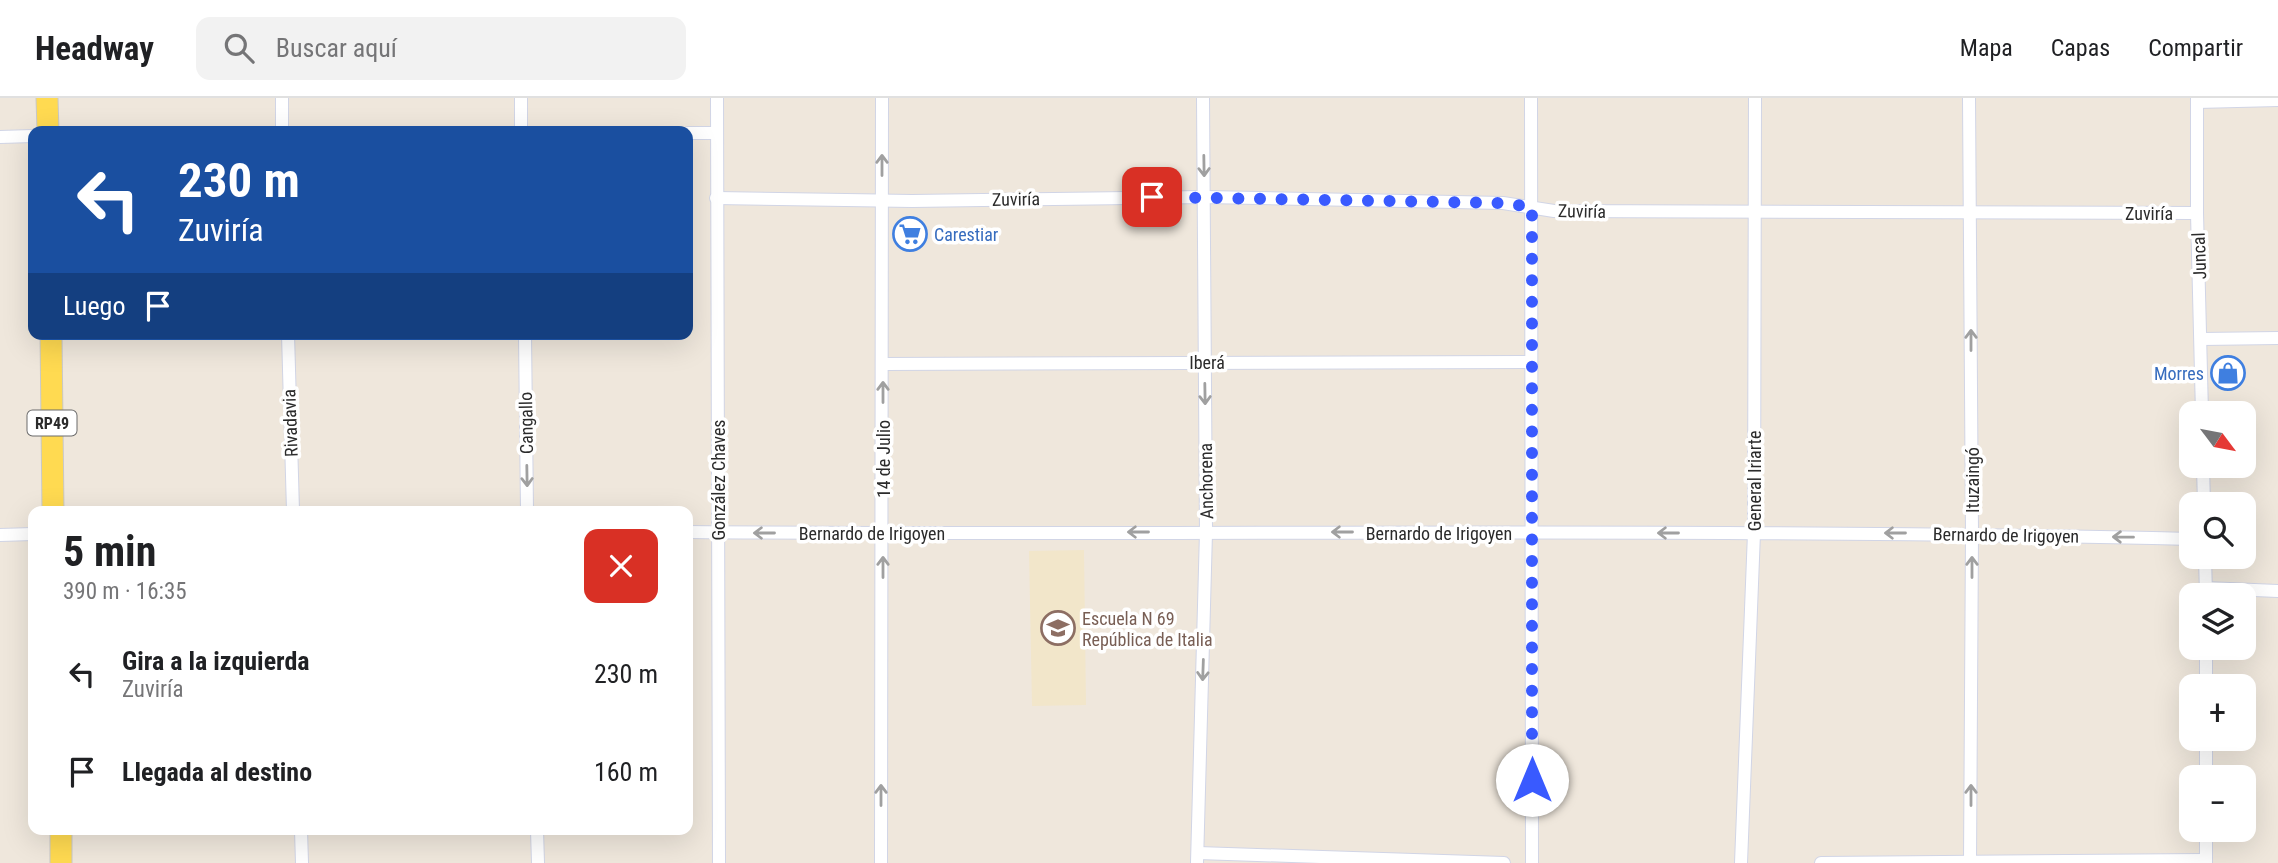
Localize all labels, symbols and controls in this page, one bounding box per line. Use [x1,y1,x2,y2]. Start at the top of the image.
search box [196,17,686,80]
text: Headway [35,29,154,68]
icon: search [220,29,258,67]
text: Buscar aquí [276,33,397,63]
text: Mapa [1960,34,2013,62]
text: Capas [2051,34,2110,62]
text: Compartir [2148,34,2243,62]
text: 230 m [178,152,300,209]
one-way arrow [875,153,889,176]
icon: left [63,154,154,245]
one-way arrow [1197,154,1211,177]
pin [1122,167,1182,227]
icon: arrive [1133,178,1171,216]
street label: Zuviría [992,188,1040,210]
street label: Zuviría [1558,200,1606,222]
street label: Zuviría [2125,203,2173,224]
text: Zuviría [178,211,264,249]
supermarket icon: Carestiar [891,215,929,253]
place label: Carestiar [934,224,999,245]
street label: Juncal [2188,232,2210,280]
icon: arrive [139,287,177,325]
text: Luego [63,291,125,321]
one-way arrow [1964,329,1978,352]
street label: Iberá [1189,352,1225,373]
shop icon: Morres [2209,354,2247,392]
place label: Morres [2154,363,2204,384]
one-way arrow [876,381,890,404]
one-way arrow [1198,382,1212,405]
street label: Rivadavia [278,389,302,457]
street label: Cangallo [515,392,537,454]
north arrow [2179,401,2256,478]
map controls [2179,401,2256,842]
road number: RP49 [28,410,76,436]
street label: González Chaves [708,419,729,541]
street label: 14 de Julio [873,420,894,498]
street label: General Iriarte [1744,431,1765,531]
street label: Anchorena [1195,443,1217,519]
street label: Ituzaingó [1962,447,1983,513]
one-way arrow [520,464,534,487]
button: search [2179,492,2256,569]
street label: Bernardo de Irigoyen [799,523,945,544]
street label: Bernardo de Irigoyen [1366,523,1512,544]
street label: Bernardo de Irigoyen [1933,523,2079,547]
one-way arrow [1127,525,1150,539]
one-way arrow [1331,525,1354,539]
one-way arrow [752,526,775,540]
one-way arrow [1657,526,1680,540]
text: 5 min [63,527,156,576]
one-way arrow [1884,527,1907,540]
button: close [584,529,658,603]
one-way arrow [2112,531,2135,544]
one-way arrow [876,556,889,579]
one-way arrow [1965,556,1979,579]
text: 390 m · 16:35 [63,578,187,605]
button: layers [2179,583,2256,660]
place label: Escuela N 69 República de Italia [1082,608,1213,650]
school or university icon: Escuela N 69 República de Italia [1039,609,1077,647]
text: Gira a la izquierda [122,646,310,676]
icon: left [63,655,101,693]
one-way arrow [1196,658,1209,681]
text: 230 m [594,659,658,689]
button: + [2179,674,2256,751]
text: Zuviría [122,676,184,703]
position arrow [1495,743,1569,817]
icon: arrive [63,753,101,791]
text: Llegada al destino [122,757,312,787]
text: 160 m [594,757,658,787]
button: − [2179,765,2256,842]
one-way arrow [874,784,888,807]
one-way arrow [1964,784,1977,807]

